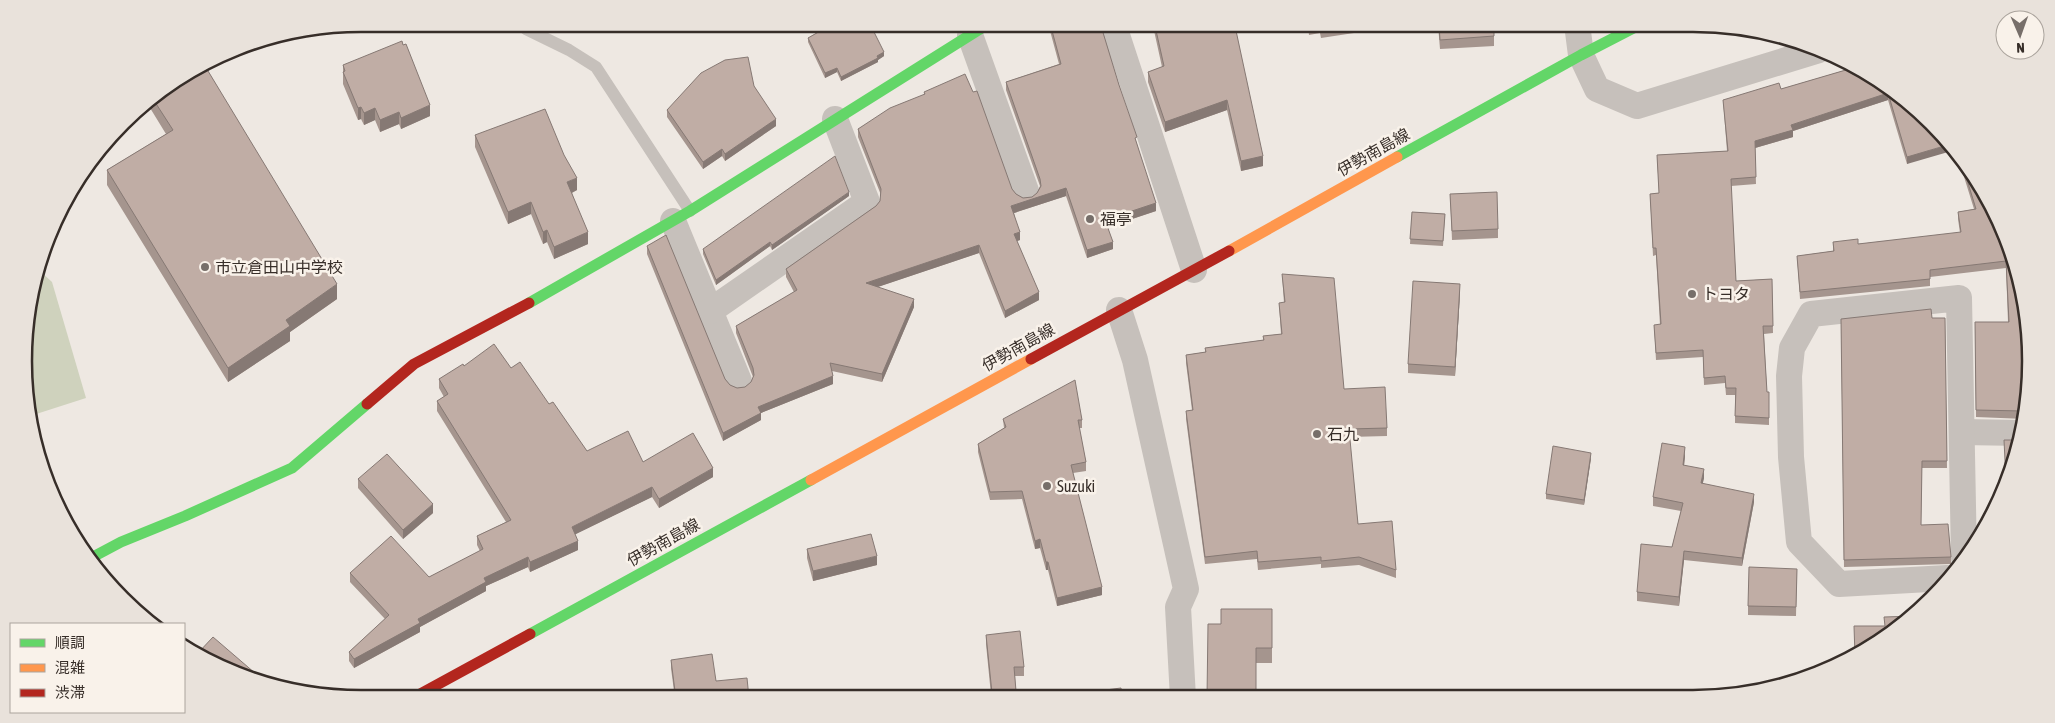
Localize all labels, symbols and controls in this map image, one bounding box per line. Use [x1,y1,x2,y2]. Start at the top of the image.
north arrow [1995,10,2045,60]
text: N [2016,40,2025,56]
street label: 伊勢南島線 [1334,125,1412,179]
place label: 福亭 [1100,210,1132,228]
marker: 福亭 [1084,213,1096,225]
place label: 市立倉田山中学校 [215,258,343,276]
marker: 市立倉田山中学校 [199,261,211,273]
place label: トヨタ [1702,285,1750,303]
marker: トヨタ [1686,288,1698,300]
street label: 伊勢南島線 [979,320,1057,374]
place label: 石九 [1327,425,1359,443]
marker: 石九 [1311,428,1323,440]
place label: Suzuki [1057,477,1095,495]
marker: Suzuki [1041,480,1053,492]
street label: 伊勢南島線 [624,515,702,569]
legend [10,623,185,713]
text: 順調 [55,634,85,651]
text: 混雑 [55,659,85,676]
text: 渋滞 [55,684,85,701]

